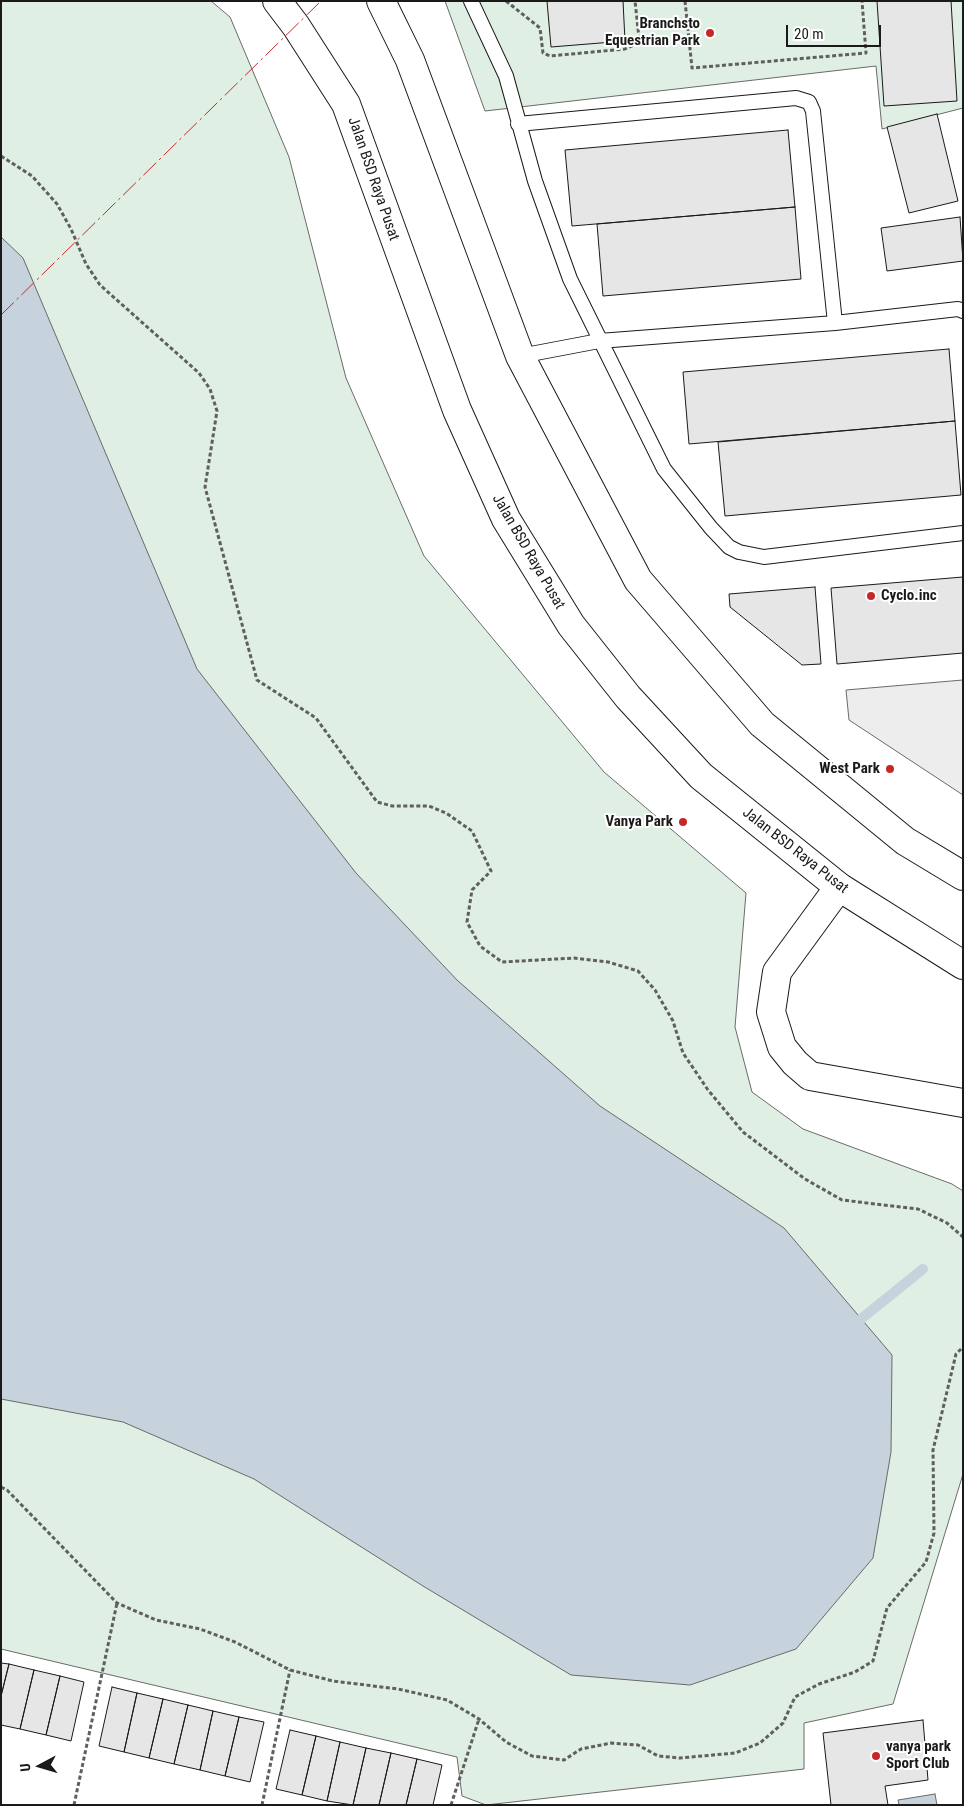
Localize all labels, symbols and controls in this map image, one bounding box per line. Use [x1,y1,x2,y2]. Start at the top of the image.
place label: Branchsto Equestrian Park [605,15,700,50]
scale bar [789,15,884,47]
text: 20 m [794,25,824,43]
marker: Branchsto Equestrian Park [704,27,716,39]
street label: Jalan BSD Raya Pusat [343,115,403,243]
street label: Jalan BSD Raya Pusat [488,491,568,613]
place label: Cyclo.inc [881,587,937,605]
marker: Cyclo.inc [865,590,877,602]
place label: West Park [819,760,880,778]
marker: West Park [884,763,896,775]
street label: Jalan BSD Raya Pusat [738,804,852,898]
place label: Vanya Park [605,813,673,831]
marker: Vanya Park [677,816,689,828]
place label: vanya park Sport Club [886,1738,951,1773]
north arrow [15,1741,65,1791]
marker: vanya park Sport Club [870,1750,882,1762]
text: U [17,1763,33,1772]

